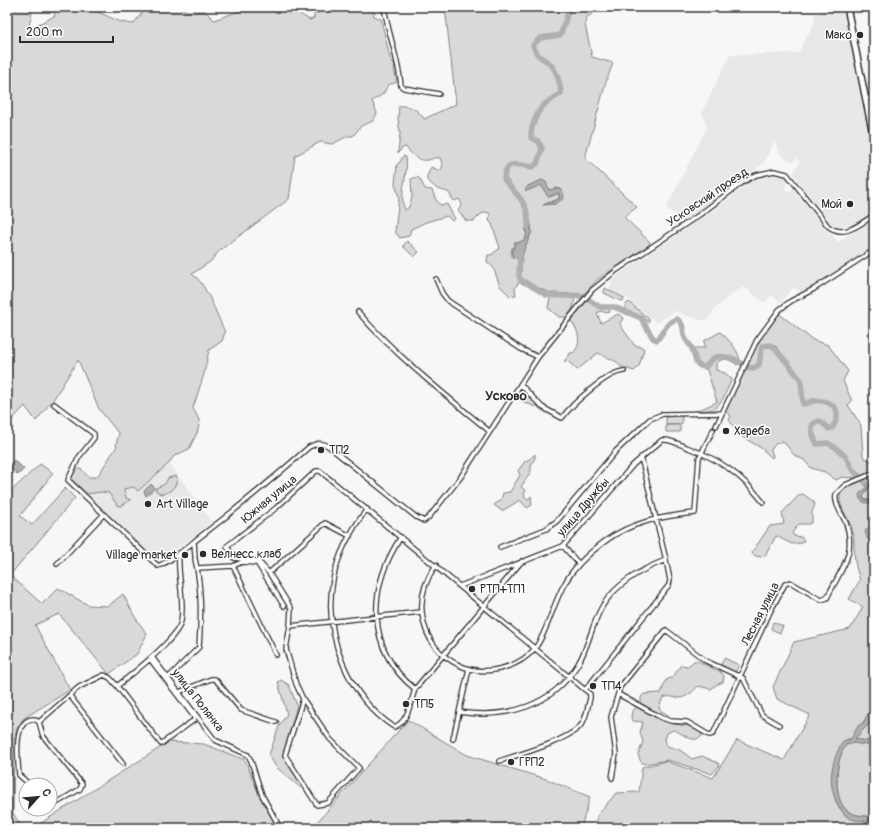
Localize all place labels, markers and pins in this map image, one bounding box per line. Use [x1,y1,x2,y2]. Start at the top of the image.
place label: Мако [825,28,853,43]
marker: Мако [855,30,865,40]
place label: Мой [821,197,842,212]
marker: Мой [845,199,855,209]
place label: Хареба [734,424,770,439]
marker: Хареба [721,426,731,436]
place label: ТП2 [329,443,350,458]
marker: ТП2 [316,445,326,455]
place label: Art Village [156,497,208,512]
marker: Art Village [143,499,153,509]
place label: Велнесс клаб [211,547,281,562]
place label: Village market [106,548,177,563]
marker: Велнесс клаб [198,549,208,559]
marker: Village market [180,550,190,560]
place label: РТП+ТП1 [480,582,525,597]
marker: РТП+ТП1 [467,584,477,594]
place label: ТП4 [601,679,622,694]
marker: ТП4 [588,681,598,691]
place label: ТП5 [414,697,434,712]
marker: ТП5 [401,699,411,709]
place label: ГРП2 [519,755,545,770]
marker: ГРП2 [506,757,516,767]

